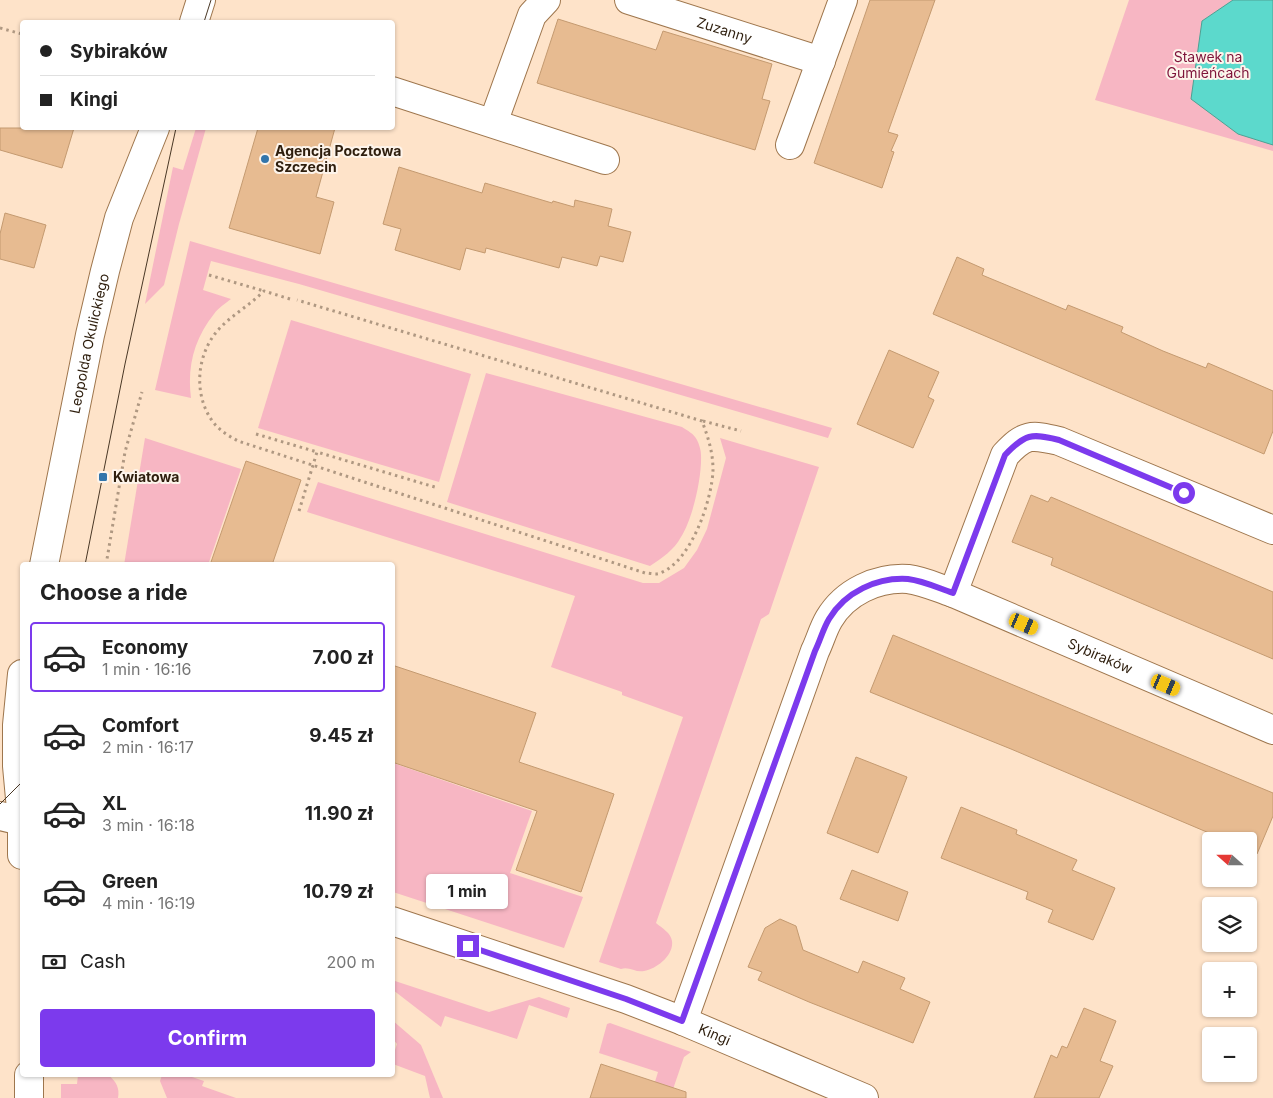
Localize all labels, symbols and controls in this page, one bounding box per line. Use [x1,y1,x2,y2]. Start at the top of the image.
street label: Zuzanny [695,13,754,47]
text: Sybiraków [70,40,168,63]
park label: Stawek na Gumieńcach [1166,48,1250,81]
text: Kingi [70,88,118,111]
place label: Agencja Pocztowa Szczecin [275,142,401,175]
marker: Agencja Pocztowa Szczecin [259,153,271,165]
street label: Leopolda Okulickiego [65,272,112,415]
place label: Kwiatowa [113,468,179,485]
marker: Kwiatowa [97,471,109,483]
route start [1173,482,1195,504]
text: Choose a ride [40,579,188,605]
car [1007,611,1040,637]
street label: Sybiraków [1065,634,1135,677]
icon: car [42,635,87,680]
text: Economy [102,636,188,659]
text: 7.00 zł [312,646,373,669]
text: 1 min · 16:16 [102,659,191,679]
car [1149,672,1182,698]
icon: car [42,713,87,758]
text: Comfort [102,714,179,737]
text: 9.45 zł [309,724,373,747]
text: 2 min · 16:17 [102,737,194,757]
icon: car [42,791,87,836]
text: XL [102,792,127,815]
text: 11.90 zł [305,802,373,825]
text: 3 min · 16:18 [102,815,195,835]
north arrow [1202,832,1258,888]
map controls [1202,832,1257,1082]
icon: car [42,869,87,914]
text: Green [102,870,158,893]
callout: 1 min [427,874,509,908]
text: 10.79 zł [303,880,373,903]
text: 1 min [447,881,487,901]
text: 4 min · 16:19 [102,893,195,913]
button: layers [1202,897,1257,952]
route end [457,935,479,957]
icon: cash [40,948,68,976]
text: Cash [80,950,126,973]
text: 200 m [327,952,375,972]
button: + [1202,962,1257,1017]
button: Confirm [40,1009,375,1067]
street label: Kingi [696,1020,733,1048]
button: − [1202,1027,1257,1082]

